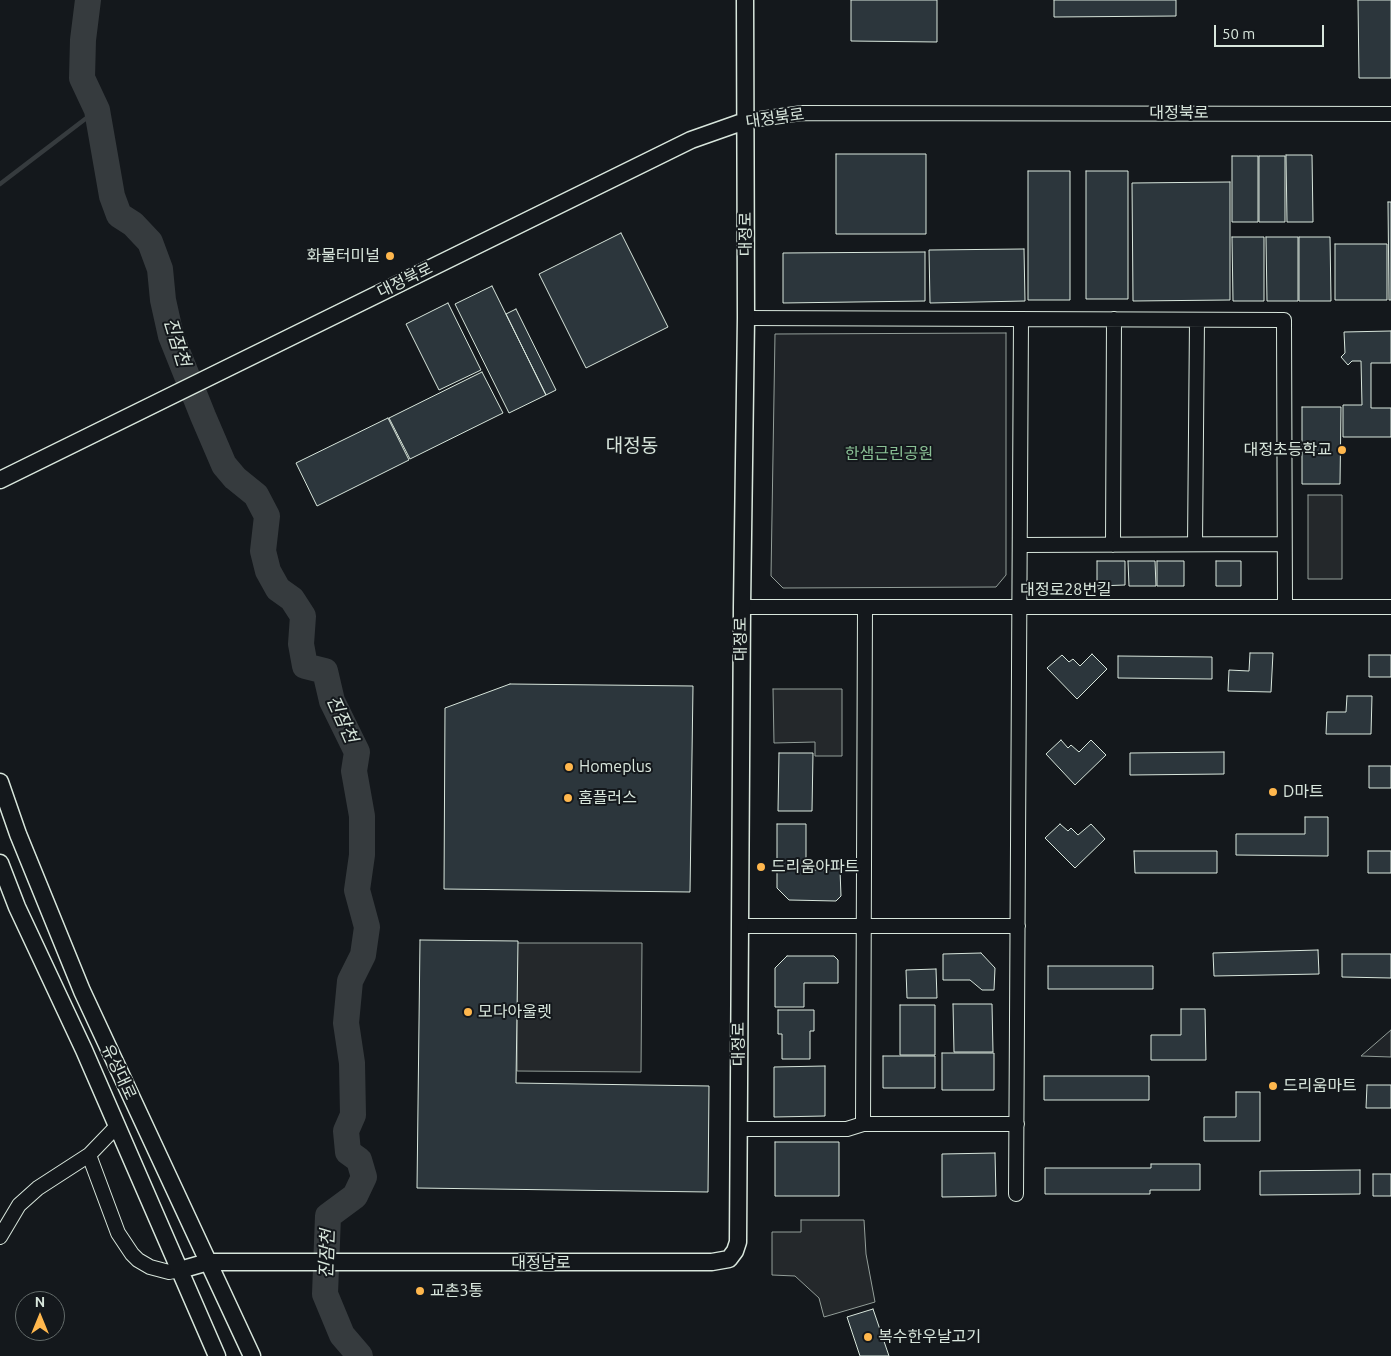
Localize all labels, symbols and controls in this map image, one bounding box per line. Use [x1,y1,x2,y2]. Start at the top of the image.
scale bar [1216,15,1326,47]
text: 50 m [1222,25,1255,42]
street label: 대정북로 [1150,103,1208,123]
street label: 대정북로 [745,104,805,132]
street label: 대정로 [736,212,756,256]
place label: 화물터미널 [306,246,380,266]
marker: 화물터미널 [384,250,396,262]
street label: 대정북로 [374,258,436,302]
water label: 진잠천 [159,315,195,369]
district label: 대정동 [606,435,658,457]
place label: 대정초등학교 [1244,440,1332,460]
park label: 한샘근린공원 [845,444,933,464]
marker: 대정초등학교 [1336,444,1348,456]
street label: 대정로28번길 [1020,580,1112,600]
street label: 대정로 [731,617,751,661]
water label: 진잠천 [322,692,362,746]
place label: Homeplus [579,757,652,777]
marker: Homeplus [563,761,575,773]
place label: D마트 [1283,782,1324,802]
marker: D마트 [1267,786,1279,798]
place label: 홈플러스 [578,788,637,808]
marker: 홈플러스 [562,792,574,804]
place label: 드리움아파트 [771,857,859,877]
marker: 드리움아파트 [755,861,767,873]
place label: 모다아울렛 [478,1002,552,1022]
marker: 모다아울렛 [462,1006,474,1018]
street label: 대정로 [729,1022,749,1066]
street label: 유성대로 [98,1041,140,1103]
place label: 드리움마트 [1283,1076,1357,1096]
marker: 드리움마트 [1267,1080,1279,1092]
water label: 진잠천 [315,1229,339,1279]
street label: 대정남로 [512,1253,570,1273]
place label: 교촌3통 [430,1281,483,1301]
marker: 교촌3통 [414,1285,426,1297]
north arrow [15,1291,65,1341]
text: N [35,1294,45,1310]
place label: 복수한우날고기 [878,1327,981,1347]
marker: 복수한우날고기 [862,1331,874,1343]

